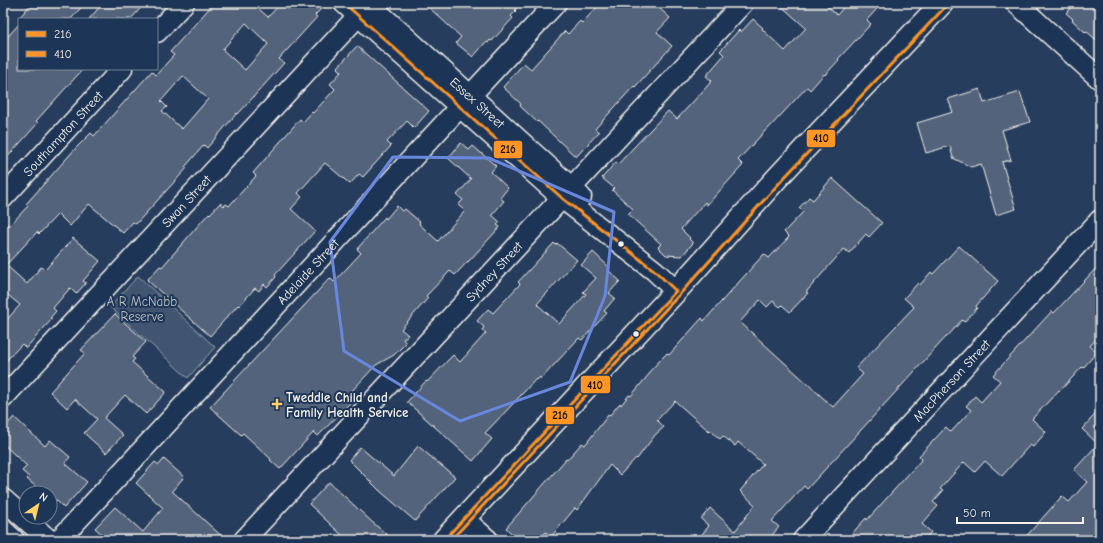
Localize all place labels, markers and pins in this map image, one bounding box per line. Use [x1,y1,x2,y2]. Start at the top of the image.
unlabelled marker [616,239,626,249]
unlabelled marker [631,329,641,339]
place label: Tweddle Child and Family Health Service [286,390,409,420]
marker: Tweddle Child and Family Health Service [271,398,283,410]

